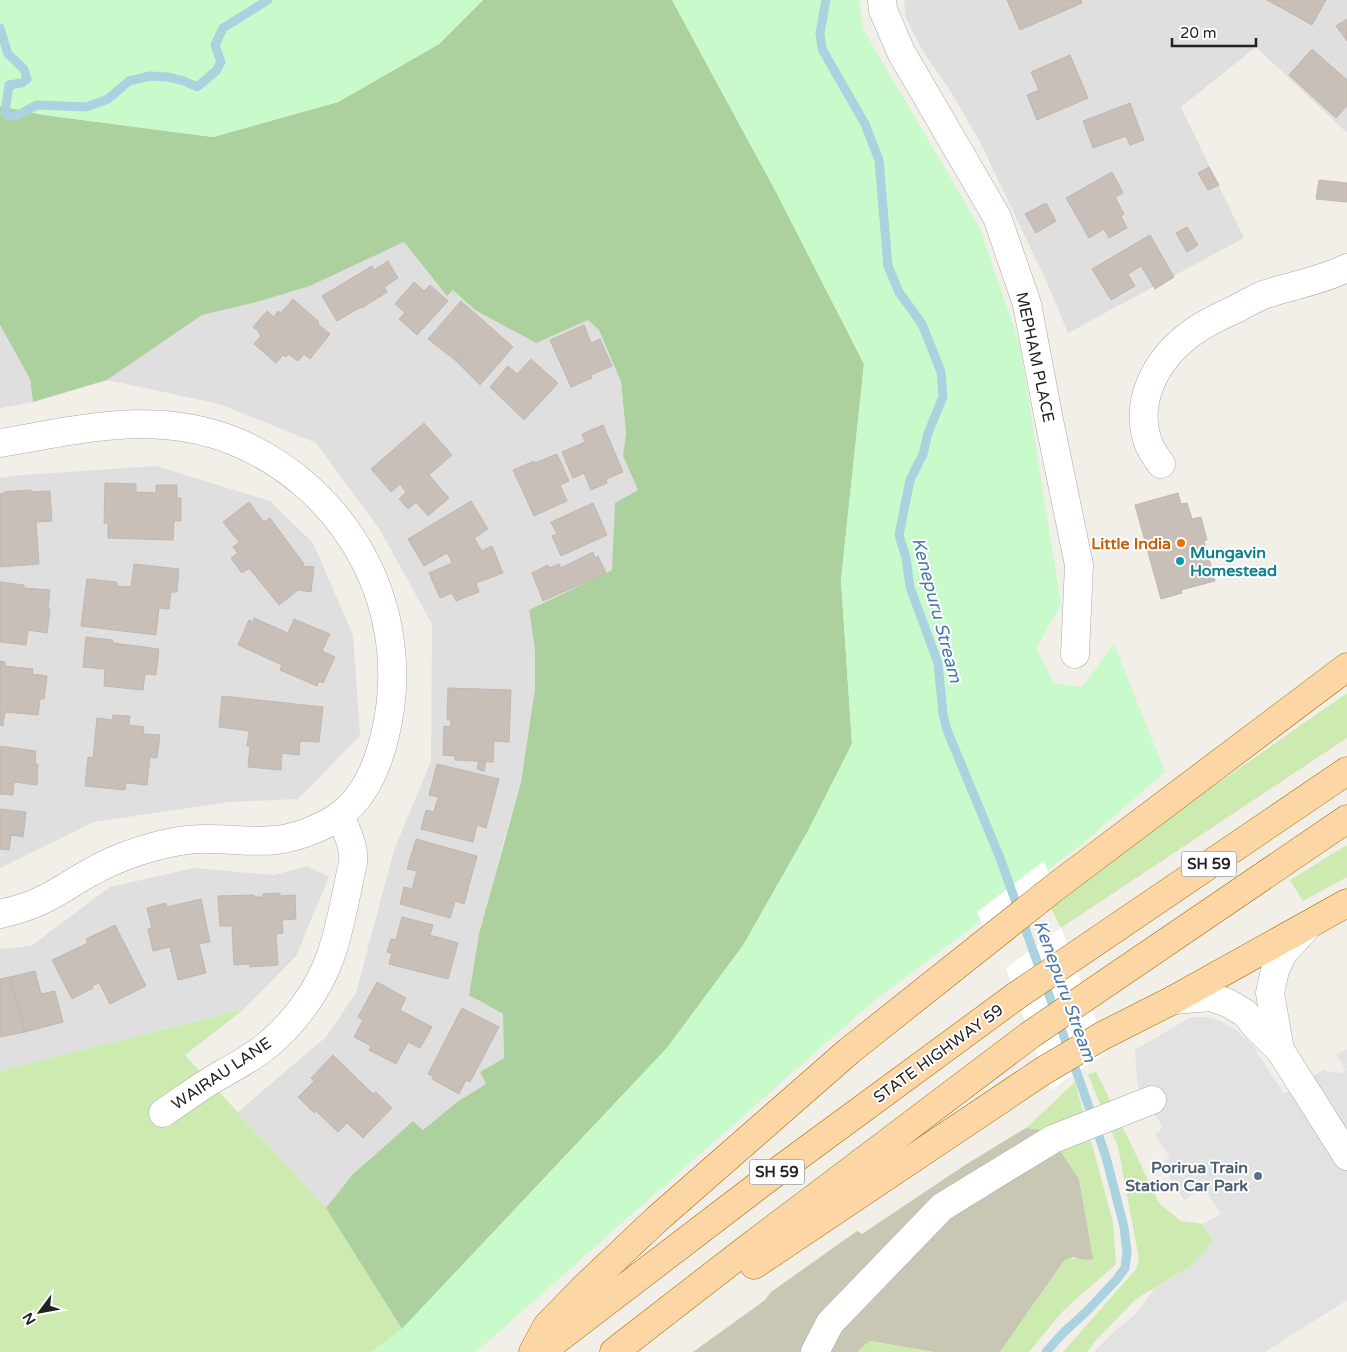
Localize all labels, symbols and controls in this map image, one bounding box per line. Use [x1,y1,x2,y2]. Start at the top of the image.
scale bar [1172,15,1256,47]
text: 20 m [1180,24,1217,42]
street label: MEPHAM PLACE [1011,290,1059,424]
place label: Little India [1091,534,1171,554]
water label: Kenepuru Stream [907,535,967,685]
marker: Little India [1175,537,1187,549]
place label: Mungavin Homestead [1190,543,1277,581]
marker: Mungavin Homestead [1174,555,1186,567]
road number: SH 59 [1182,852,1236,876]
water label: Kenepuru Stream [1029,917,1101,1065]
street label: STATE HIGHWAY 59 [870,1000,1007,1108]
street label: WAIRAU LANE [168,1033,275,1115]
place label: Porirua Train Station Car Park [1125,1158,1248,1196]
road number: SH 59 [750,1160,804,1184]
marker: Porirua Train Station Car Park [1252,1170,1264,1182]
north arrow [15,1287,65,1337]
text: N [19,1309,40,1328]

